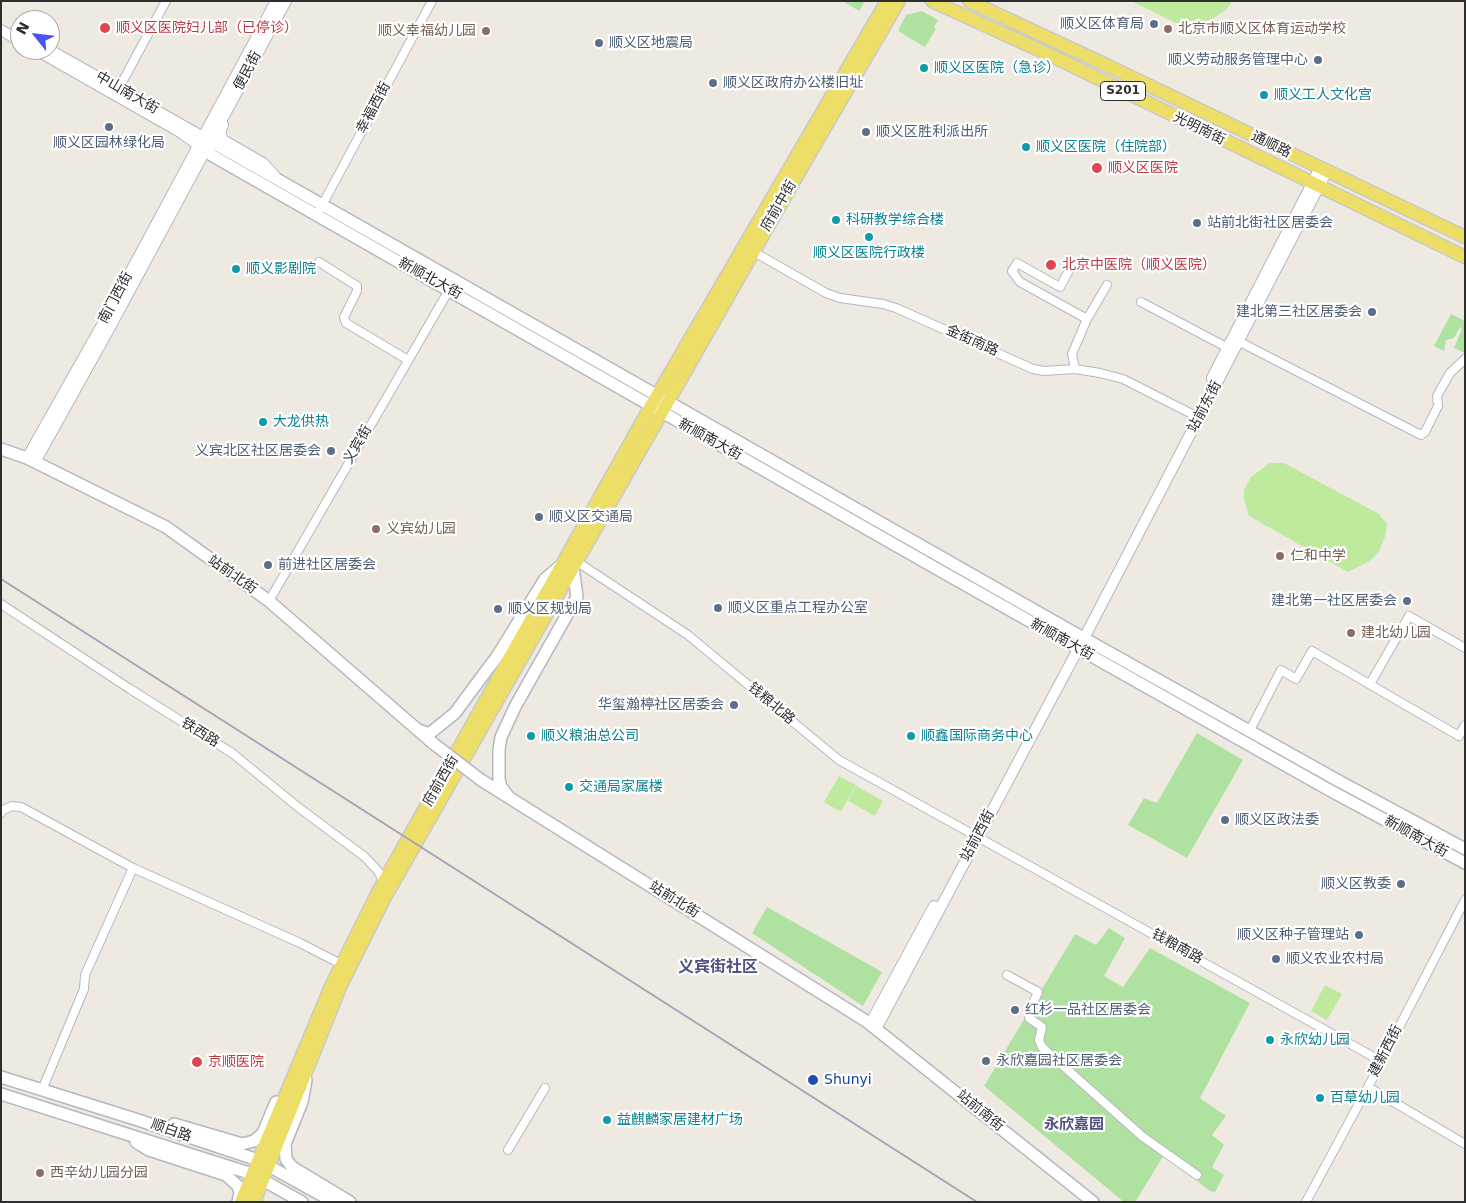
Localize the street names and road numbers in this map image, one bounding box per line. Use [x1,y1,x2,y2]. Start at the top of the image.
street label: 便民街 [231,49,265,93]
street label: 中山南大街 [92,68,162,118]
street label: 幸福西街 [353,79,395,137]
road number: S201 [1100,82,1146,100]
street label: 光明南街 [1170,109,1228,149]
street label: 通顺路 [1248,128,1294,162]
street label: 府前中街 [758,178,800,234]
street label: 新顺北大街 [395,255,465,303]
street label: 南门西街 [95,269,137,327]
street label: 金街南路 [943,322,1001,360]
street label: 站前东街 [1184,378,1226,436]
street label: 新顺南大街 [675,416,745,464]
street label: 义宾街 [340,423,376,467]
street label: 站前北街 [204,552,260,598]
street label: 新顺南大街 [1027,616,1097,664]
street label: 钱粮北路 [744,680,798,728]
street label: 铁西路 [178,715,222,751]
street label: 府前西街 [420,753,462,809]
street label: 站前西街 [957,807,999,865]
street label: 新顺南大街 [1381,813,1451,861]
street label: 站前北街 [646,878,702,922]
street label: 钱粮南路 [1148,926,1206,968]
street label: 建新西街 [1366,1022,1406,1080]
street label: 站前南街 [953,1087,1007,1135]
street label: 顺白路 [148,1116,194,1146]

